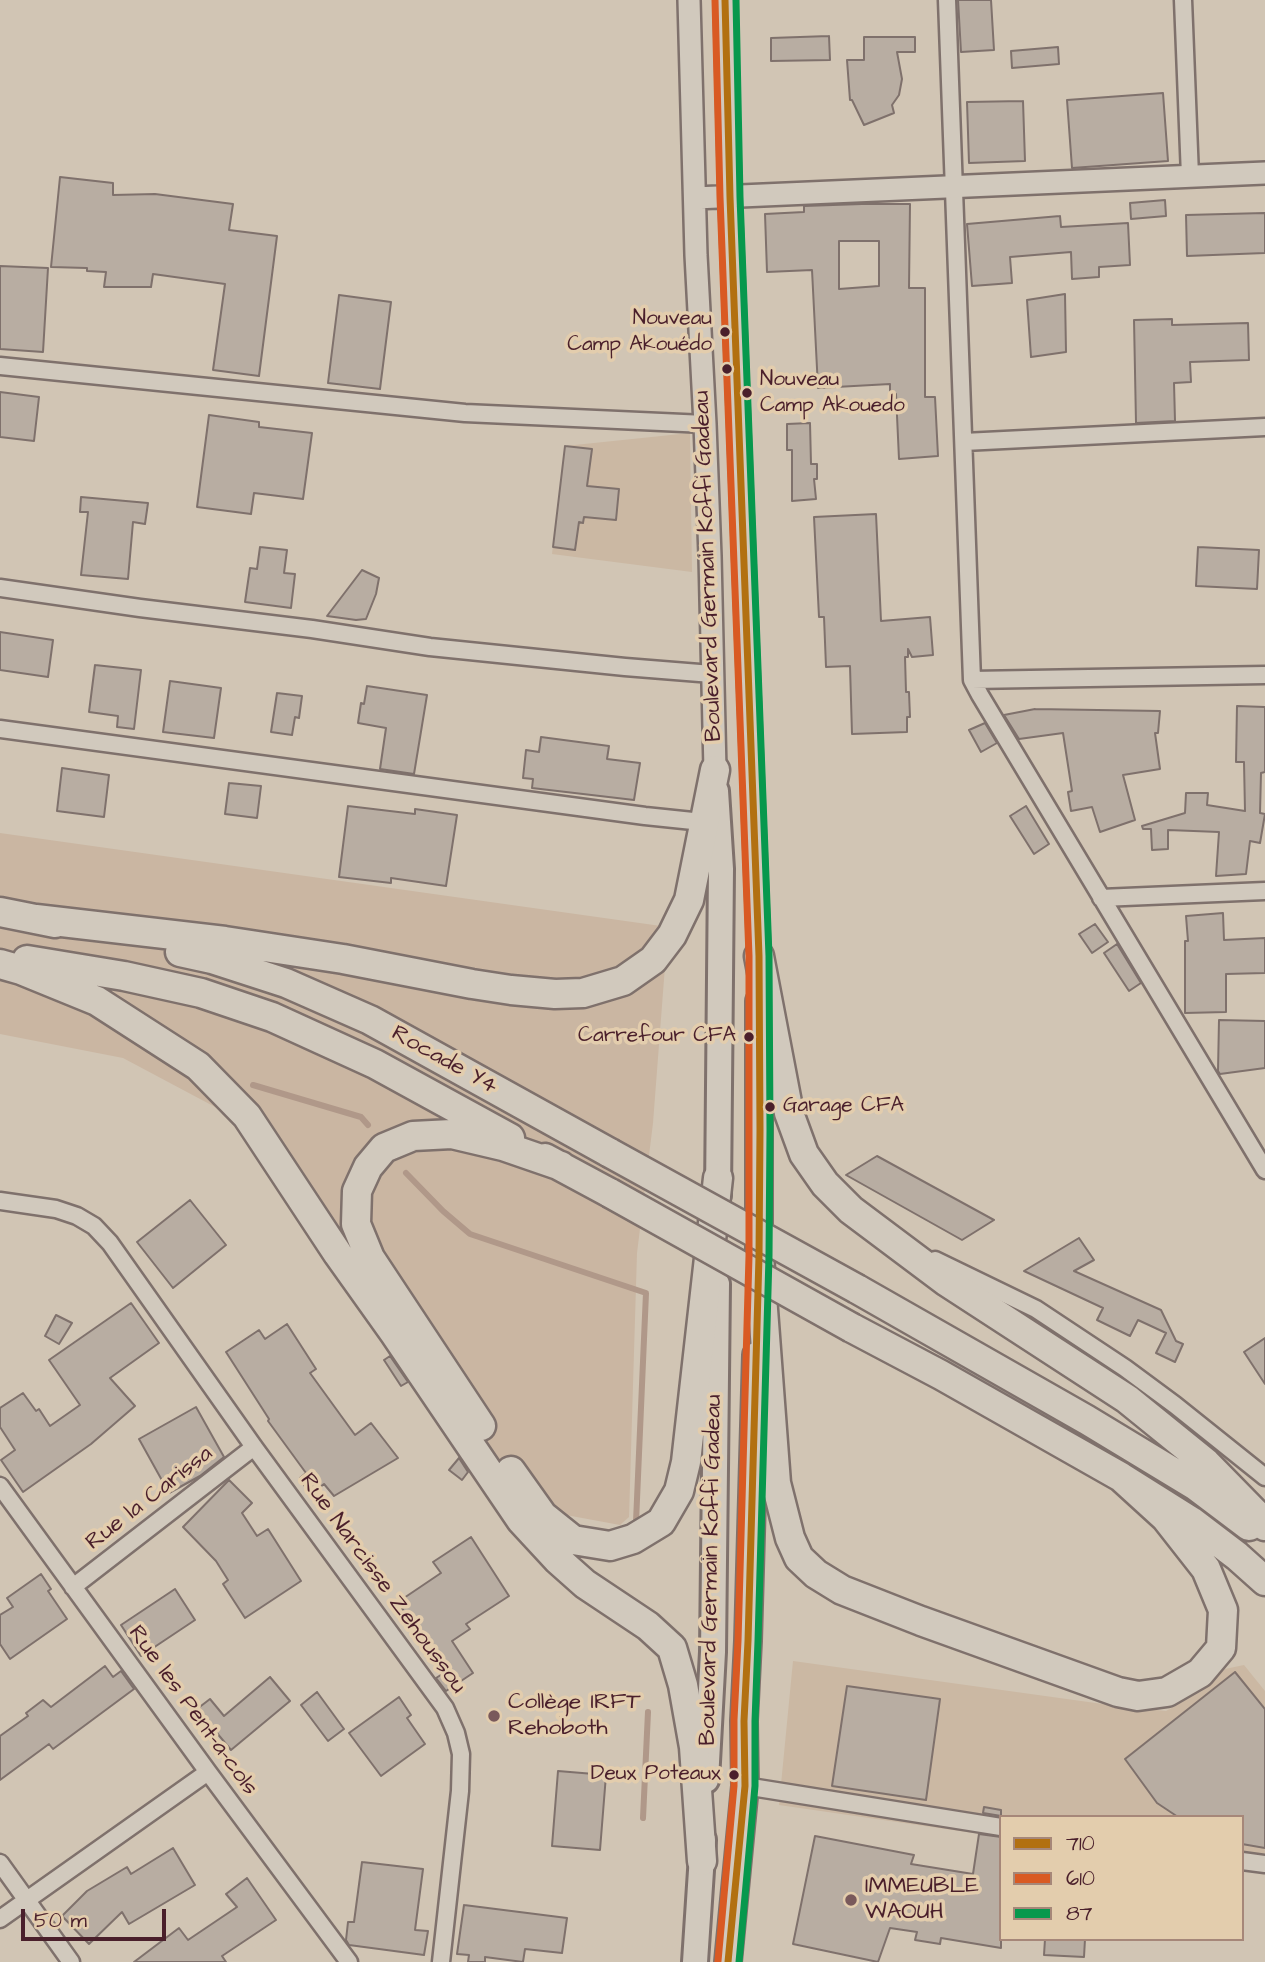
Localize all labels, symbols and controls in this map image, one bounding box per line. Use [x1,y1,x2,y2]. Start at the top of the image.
place label: Nouveau Camp Akouédo [567,307,712,357]
marker: Nouveau Camp Akouédo [718,325,732,339]
unlabelled marker [720,362,734,376]
place label: Nouveau Camp Akouedo [760,368,905,418]
marker: Nouveau Camp Akouedo [740,386,754,400]
street label: Boulevard Germain Koffi Gadeau [689,390,729,742]
street label: Rocade Y4 [386,1021,502,1101]
place label: Carrefour CFA [578,1024,736,1050]
marker: Carrefour CFA [742,1030,756,1044]
place label: Garage CFA [783,1094,904,1120]
marker: Garage CFA [763,1100,777,1114]
street label: Boulevard Germain Koffi Gadeau [695,1394,729,1746]
street label: Rue la Carissa [81,1441,219,1557]
street label: Rue Narcisse Zehoussou [293,1468,471,1700]
street label: Rue les Pent-a-cols [121,1621,263,1801]
place label: Collège IRFT Rehoboth [508,1689,641,1743]
marker: Collège IRFT Rehoboth [486,1708,502,1724]
place label: Deux Poteaux [591,1762,721,1788]
marker: Deux Poteaux [727,1768,741,1782]
legend [999,1815,1244,1941]
text: 710 [1066,1829,1095,1858]
text: 610 [1066,1864,1095,1893]
place label: IMMEUBLE WAOUH [865,1873,979,1927]
marker: IMMEUBLE WAOUH [843,1892,859,1908]
scale bar [24,1896,170,1940]
text: 87 [1066,1899,1093,1928]
text: 50 m [34,1906,87,1935]

